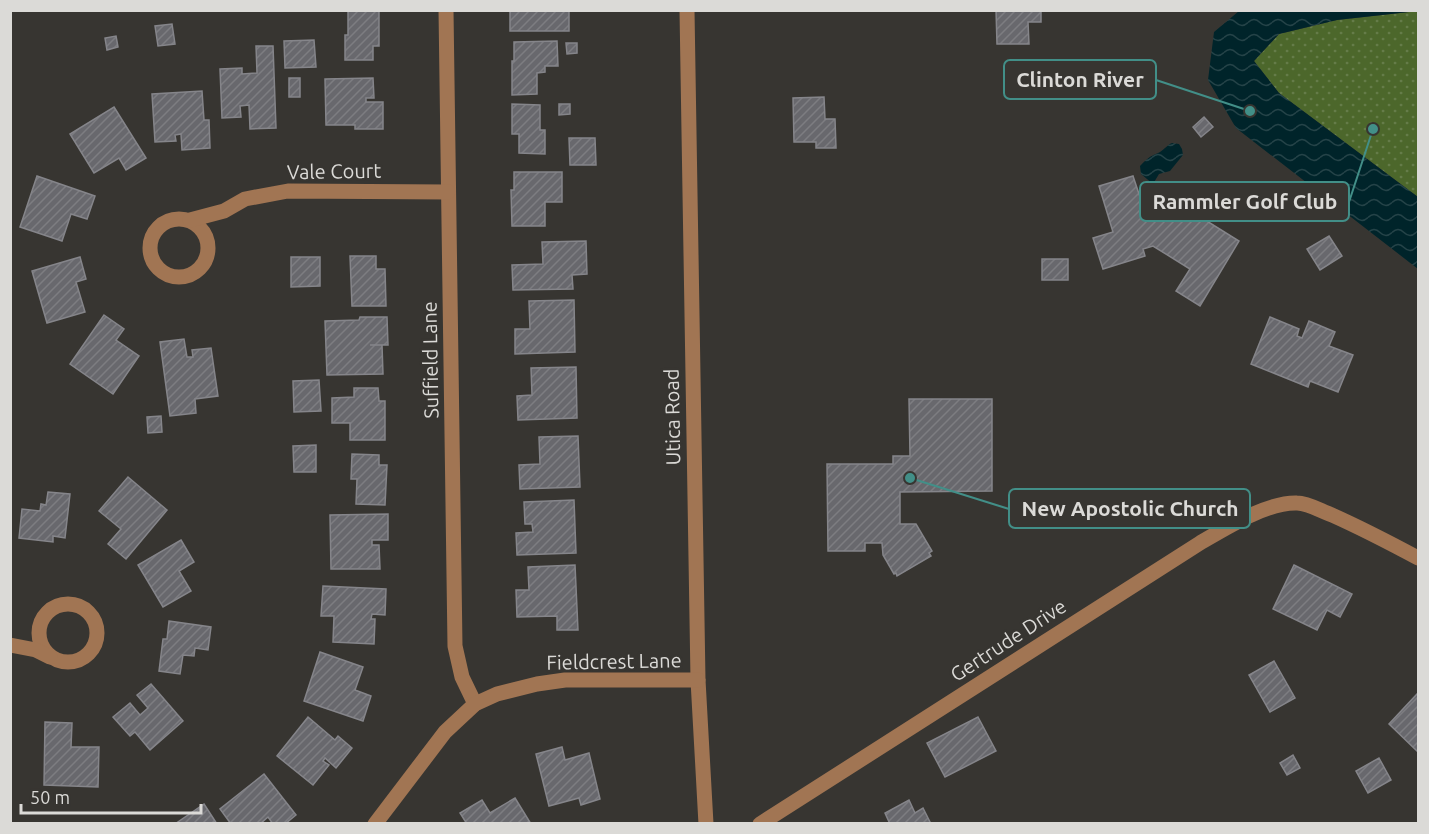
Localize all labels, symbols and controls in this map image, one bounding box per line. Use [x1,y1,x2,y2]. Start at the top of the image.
callout: Clinton River [1004,60,1156,99]
text: Clinton River [1016,67,1144,91]
street label: Vale Court [287,159,381,183]
callout: Rammler Golf Club [1140,182,1349,221]
text: Rammler Golf Club [1153,189,1337,213]
street label: Suffield Lane [417,301,443,419]
street label: Utica Road [660,369,684,465]
callout: New Apostolic Church [1009,489,1250,528]
text: New Apostolic Church [1022,496,1238,520]
street label: Gertrude Drive [946,594,1070,686]
street label: Fieldcrest Lane [546,648,682,674]
scale bar [21,777,201,815]
text: 50 m [30,787,70,807]

